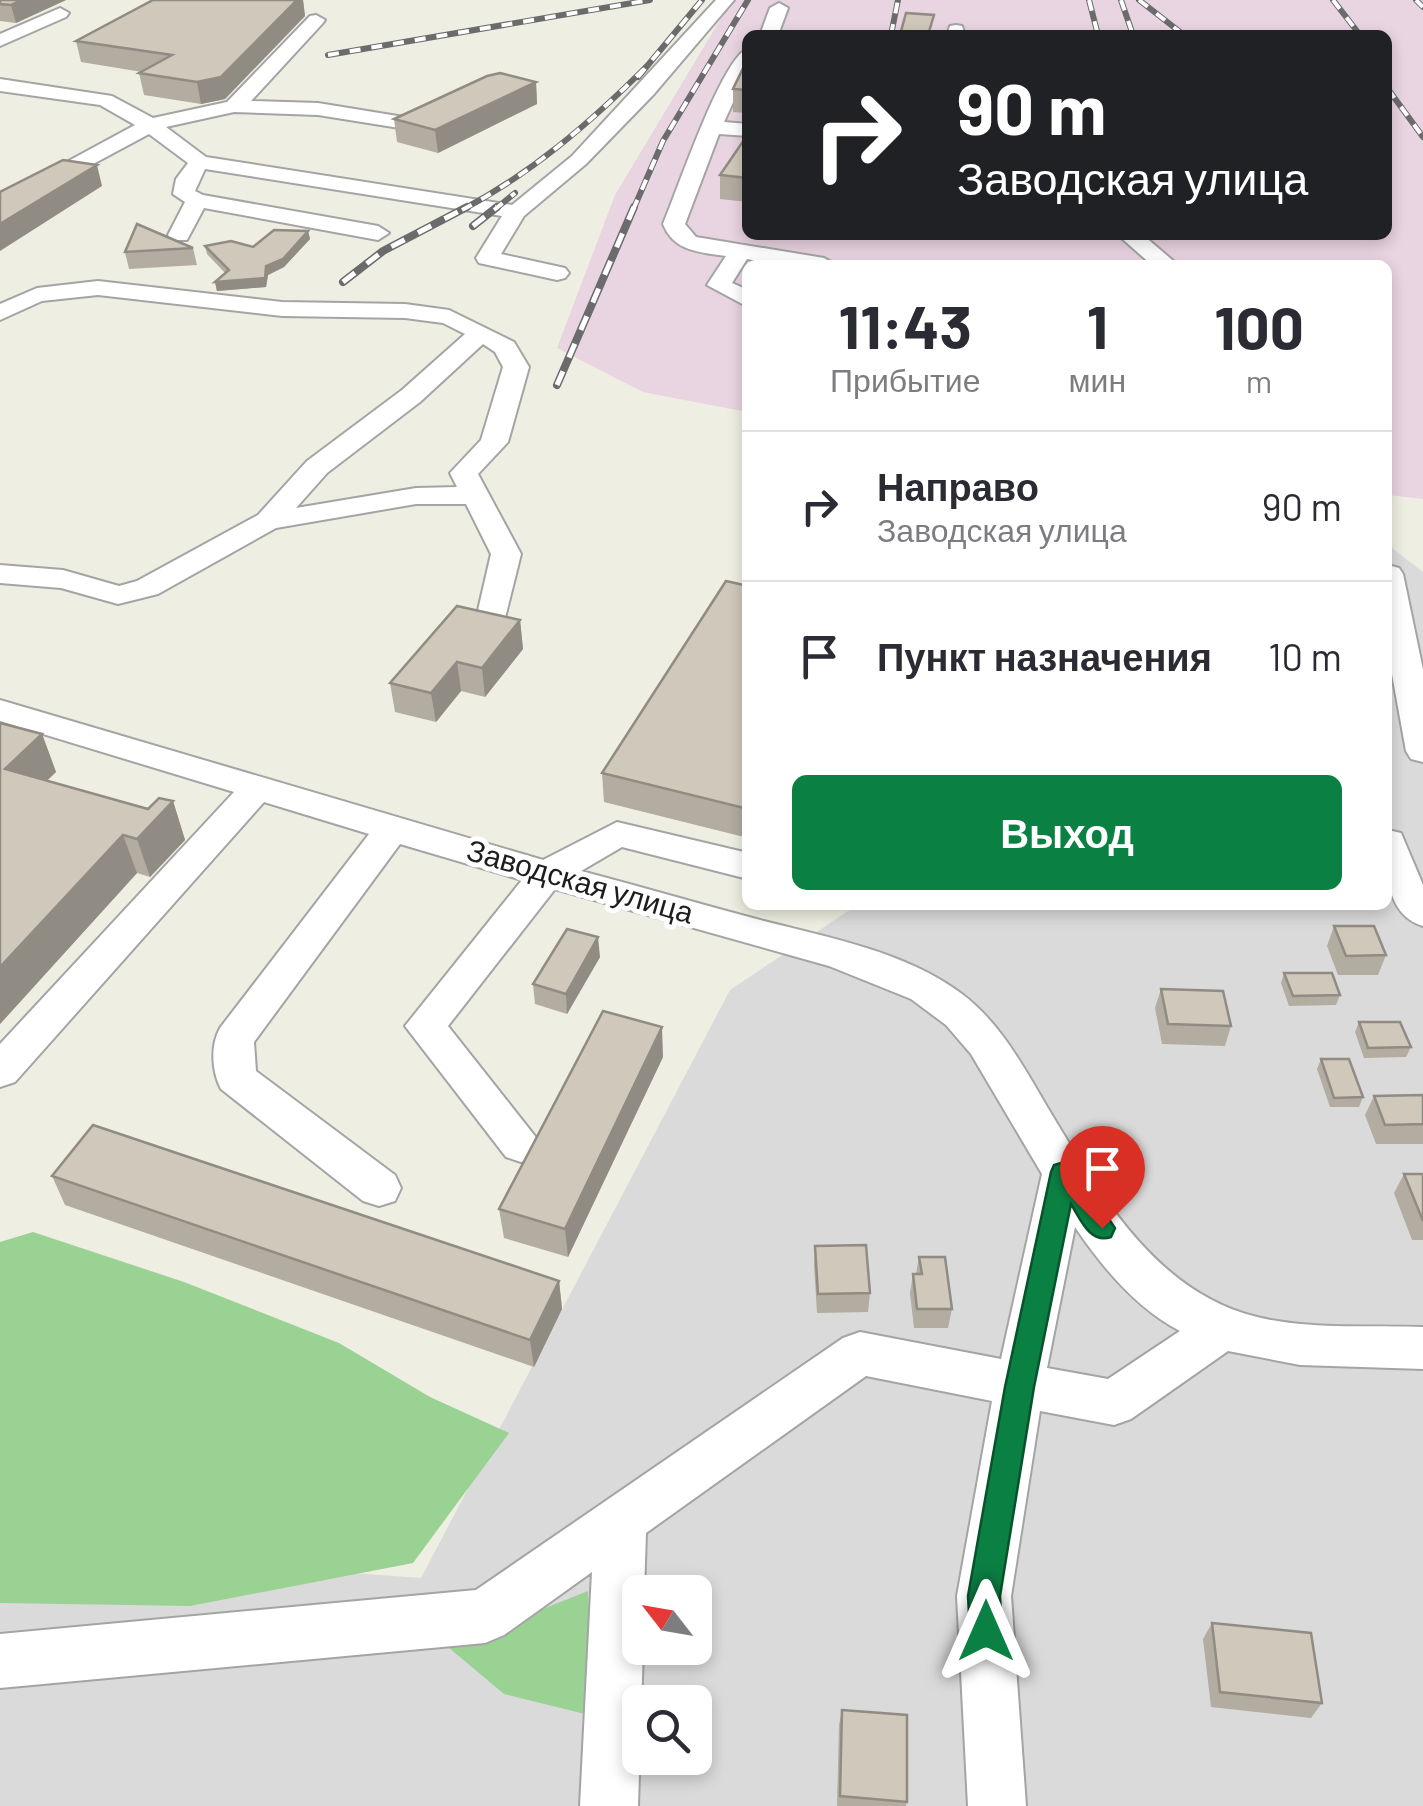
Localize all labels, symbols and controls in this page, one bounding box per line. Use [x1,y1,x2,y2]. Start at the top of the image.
text: 90 m [957,65,1107,149]
icon: right [792,70,922,200]
text: Заводская улица [957,150,1308,204]
text: 11:43 [839,289,972,361]
text: 1 [1087,289,1108,361]
text: 100 [1214,290,1304,362]
text: Прибытие [830,360,980,398]
text: мин [1069,360,1126,398]
text: m [1246,361,1272,399]
text: Направо [877,463,1039,509]
icon: right [792,479,847,534]
text: 90 m [1262,483,1342,529]
text: Заводская улица [877,510,1127,548]
icon: arrive [792,629,847,684]
text: Пункт назначения [877,633,1212,679]
text: 10 m [1268,633,1342,679]
button: Выход [792,775,1342,890]
street label: Заводская улица [463,831,698,930]
pin [1060,1126,1145,1229]
icon: arrive [1075,1141,1130,1196]
north arrow [622,1575,712,1665]
map controls [622,1575,712,1775]
position arrow [934,1579,1038,1683]
button: search [622,1685,712,1775]

